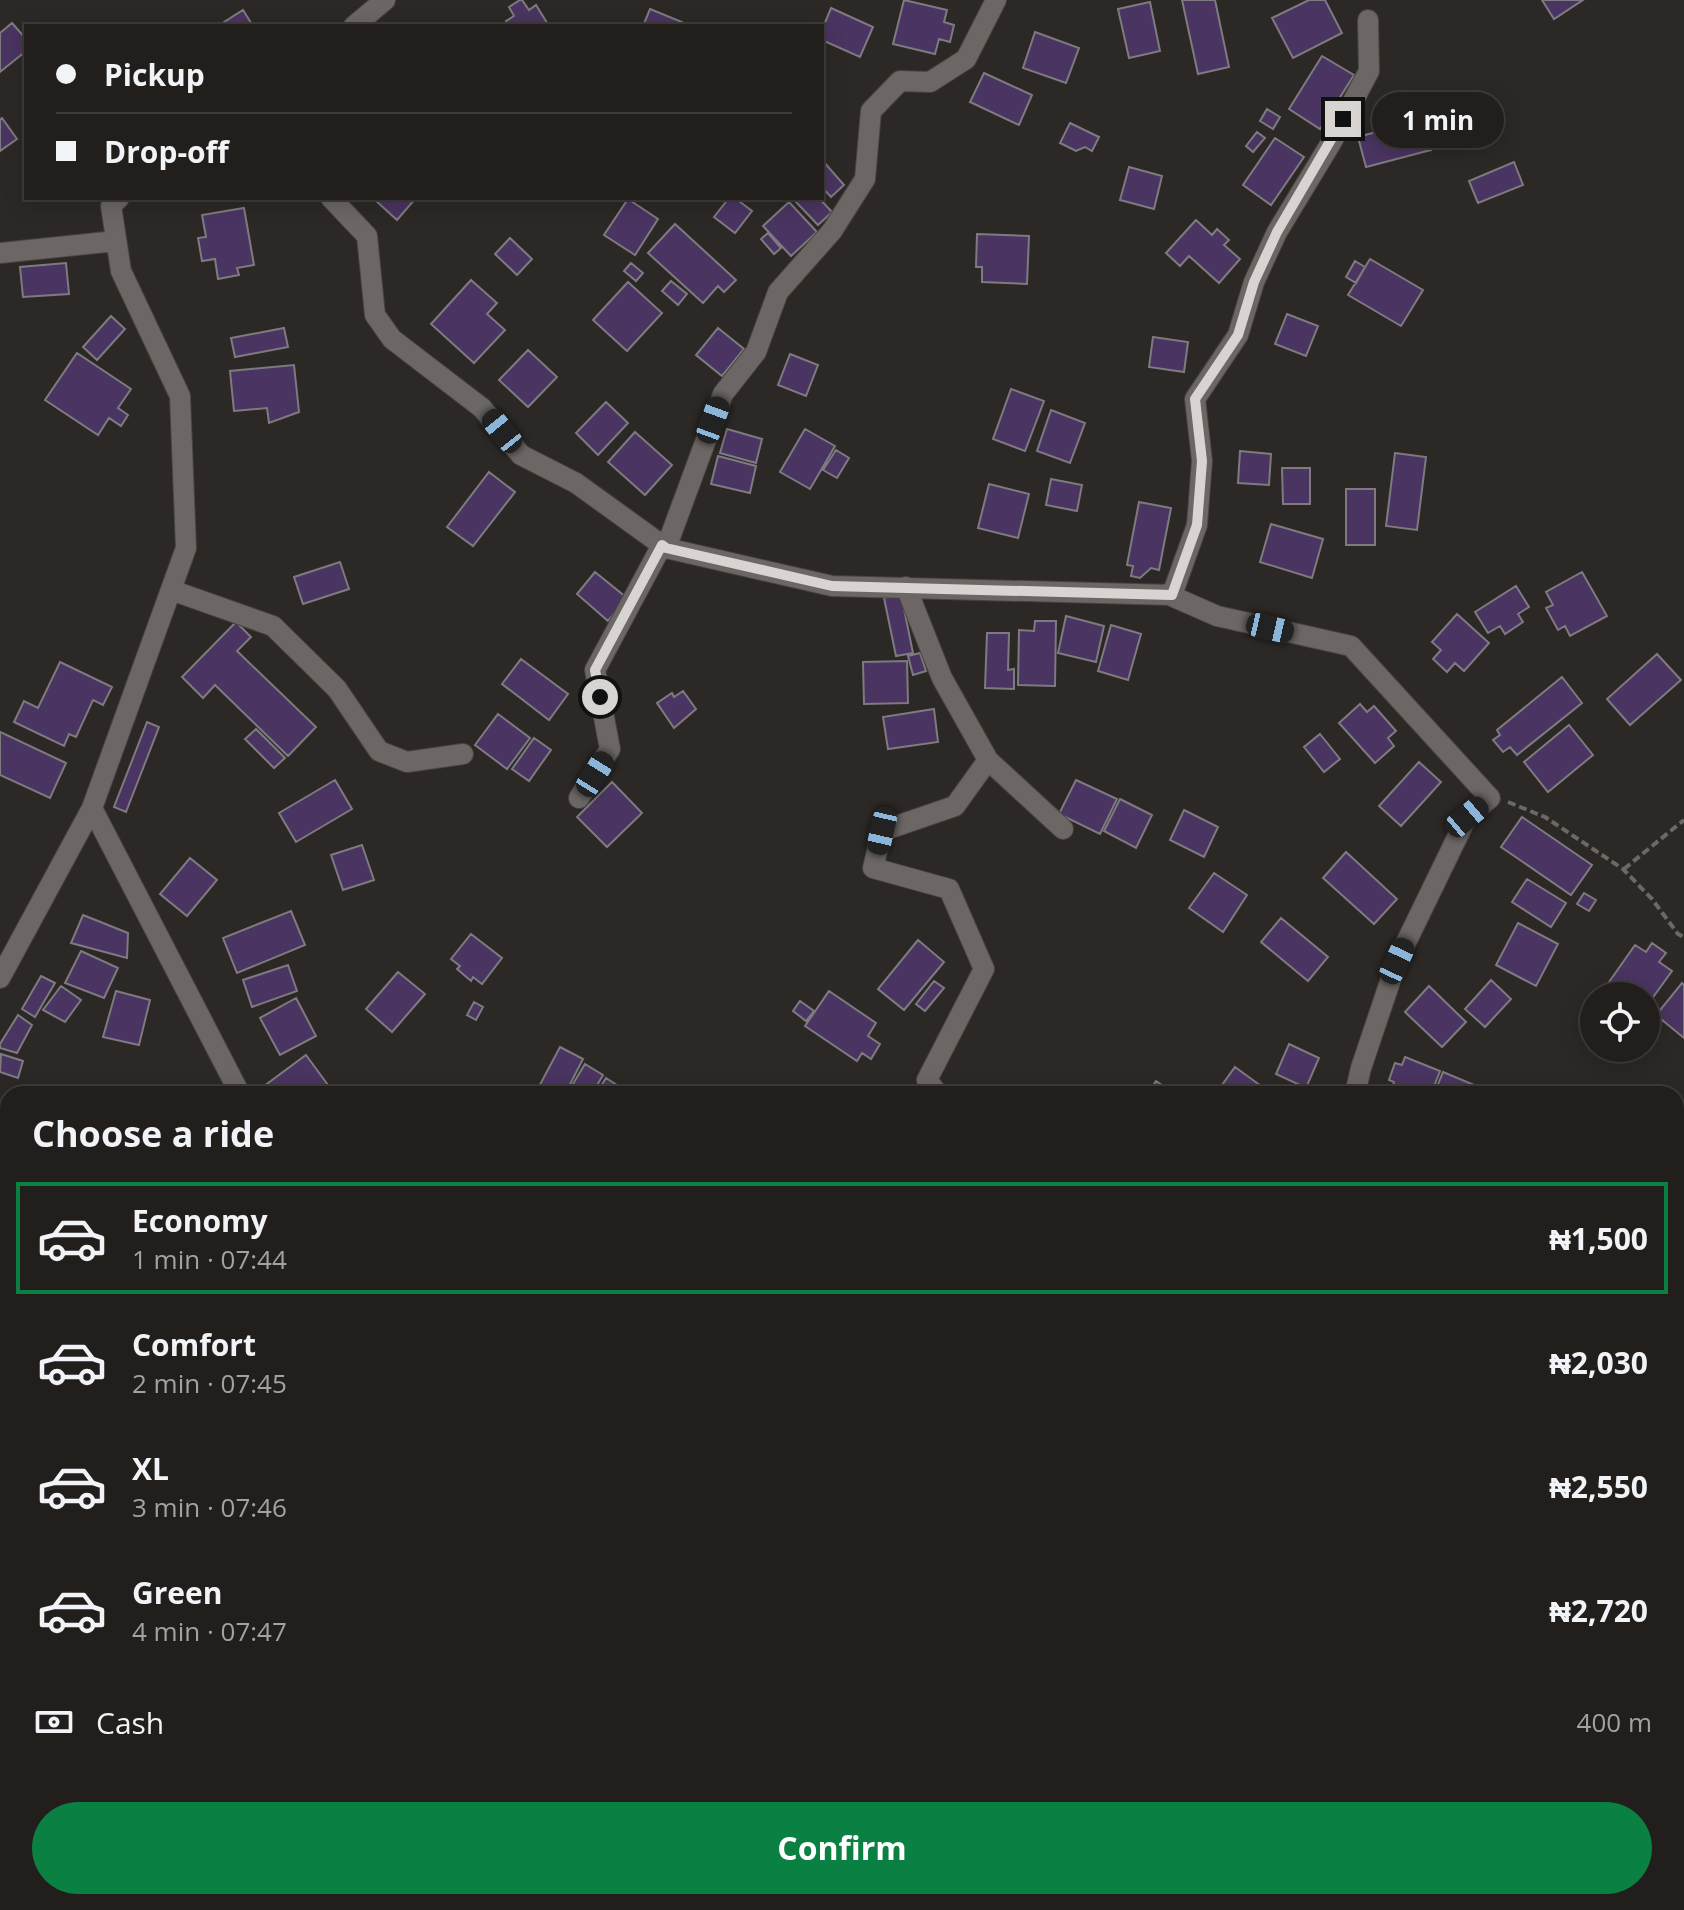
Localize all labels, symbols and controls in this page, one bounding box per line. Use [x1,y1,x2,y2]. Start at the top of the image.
text: Pickup [104,54,205,95]
callout: 1 min [1371,91,1503,147]
route end [1325,101,1361,137]
text: 1 min [1402,102,1474,138]
text: Drop-off [104,131,229,172]
car [694,393,732,447]
car [478,405,526,457]
car [1244,611,1296,645]
route start [582,679,618,715]
car [572,747,618,801]
car [1441,792,1493,842]
car [865,805,899,857]
car [1376,934,1418,988]
map controls [1580,982,1660,1062]
button: locate [1580,982,1660,1062]
text: Choose a ride [32,1109,274,1158]
text: Economy [132,1200,268,1241]
icon: car [36,1202,108,1274]
text: ₦1,500 [1549,1218,1648,1259]
text: 1 min · 07:44 [132,1241,287,1277]
text: Comfort [132,1324,256,1365]
icon: car [36,1326,108,1398]
text: ₦2,030 [1549,1342,1648,1383]
text: 2 min · 07:45 [132,1365,287,1401]
text: XL [132,1448,169,1489]
icon: car [36,1450,108,1522]
text: ₦2,550 [1549,1466,1648,1507]
text: 3 min · 07:46 [132,1489,287,1525]
text: Green [132,1572,223,1613]
icon: car [36,1574,108,1646]
text: ₦2,720 [1549,1590,1648,1631]
text: 4 min · 07:47 [132,1613,287,1649]
icon: cash [32,1700,76,1744]
text: Cash [96,1702,164,1743]
text: 400 m [1577,1704,1652,1740]
button: Confirm [32,1802,1652,1894]

